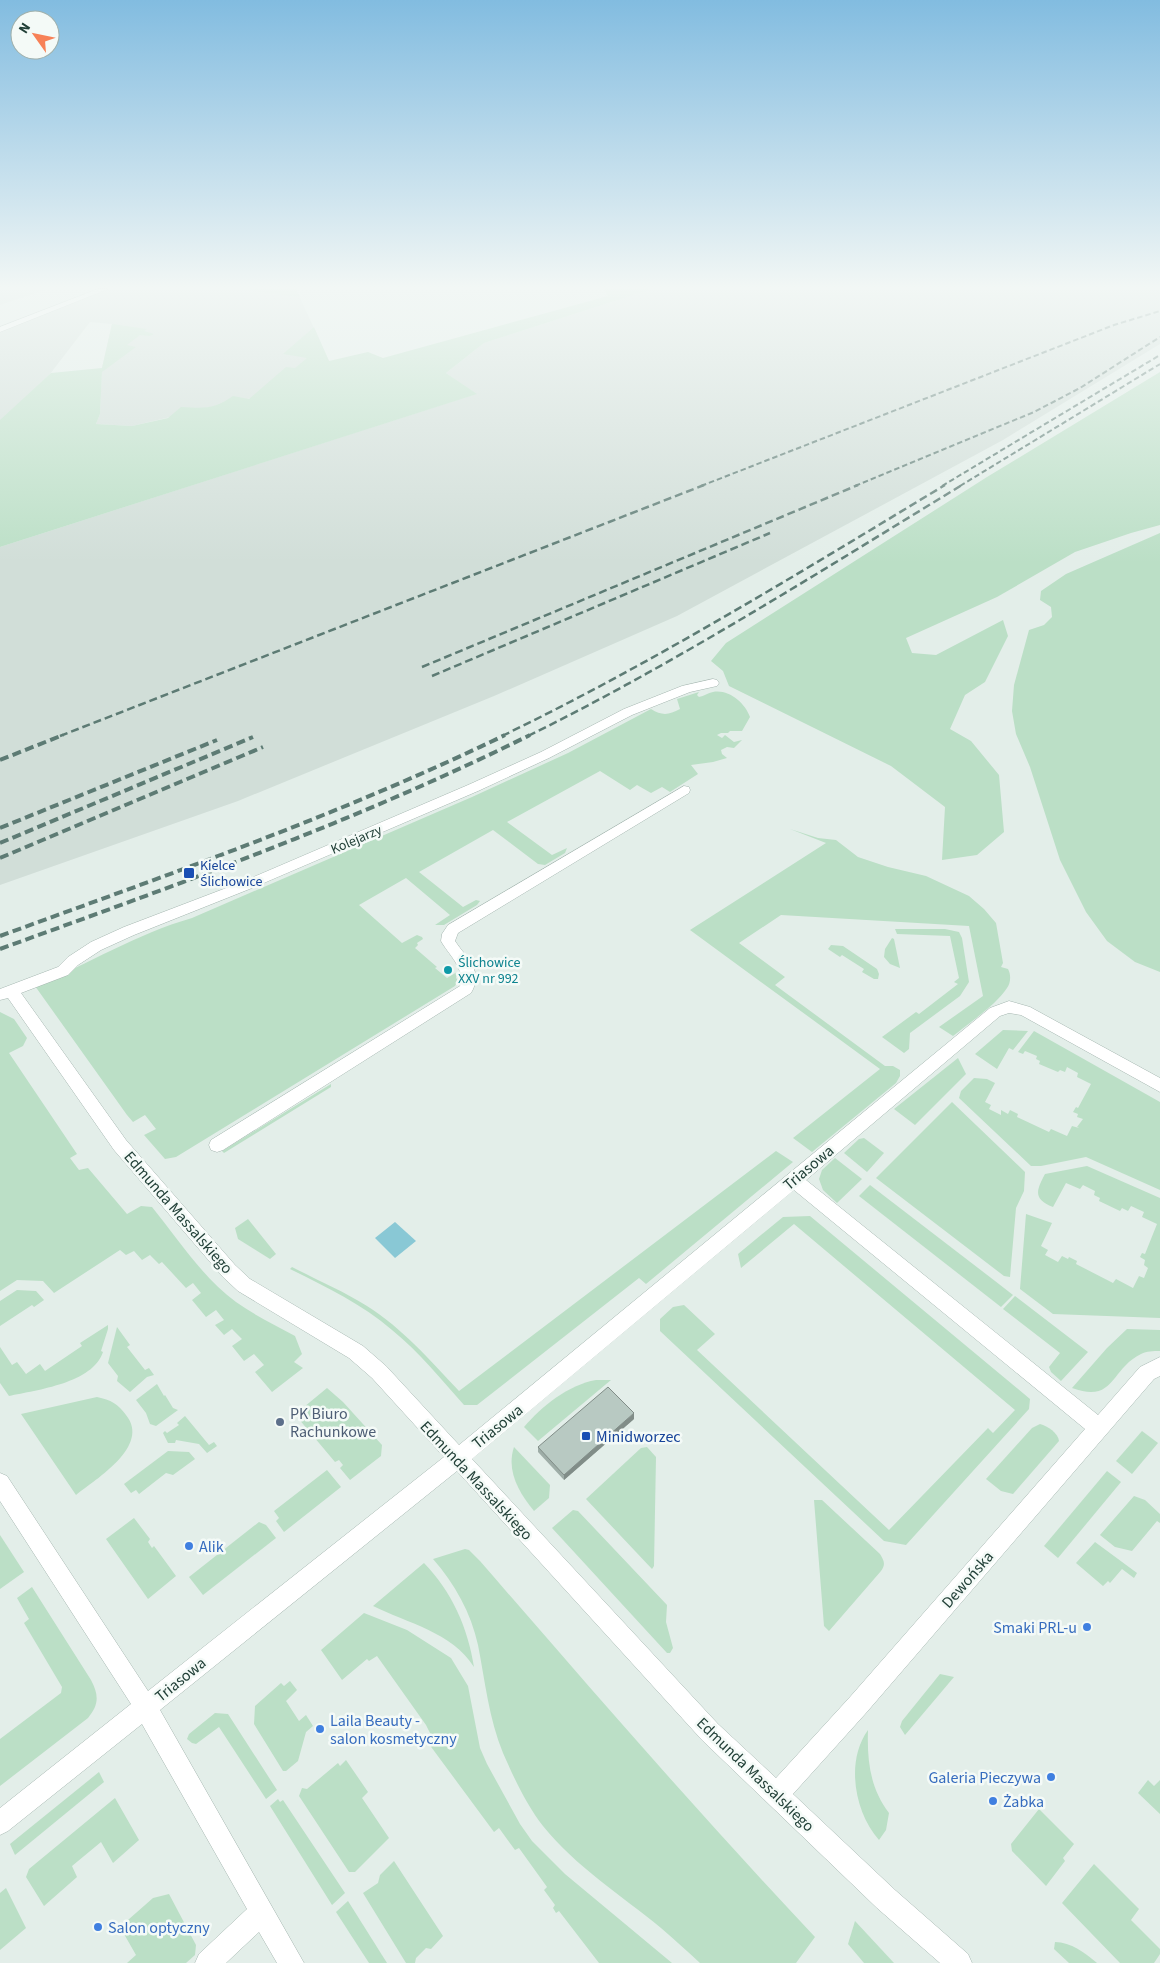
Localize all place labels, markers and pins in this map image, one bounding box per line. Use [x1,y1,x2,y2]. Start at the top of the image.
place label: Kielce Ślichowice [200,856,263,892]
marker: Kielce Ślichowice [182,866,196,880]
place label: Ślichowice XXV nr 992 [458,953,521,989]
marker: Ślichowice XXV nr 992 [442,964,454,976]
place label: PK Biuro Rachunkowe [290,1403,376,1443]
marker: PK Biuro Rachunkowe [274,1416,286,1428]
place label: Minidworzec [596,1426,681,1448]
marker: Minidworzec [580,1430,592,1442]
place label: Alik [199,1536,224,1558]
marker: Alik [183,1540,195,1552]
place label: Smaki PRL-u [993,1617,1077,1639]
marker: Smaki PRL-u [1081,1621,1093,1633]
place label: Laila Beauty - salon kosmetyczny [330,1710,457,1750]
marker: Laila Beauty - salon kosmetyczny [314,1723,326,1735]
place label: Galeria Pieczywa [928,1767,1041,1789]
marker: Galeria Pieczywa [1045,1771,1057,1783]
place label: Żabka [1003,1791,1044,1813]
marker: Żabka [987,1795,999,1807]
place label: Salon optyczny [108,1917,210,1939]
marker: Salon optyczny [92,1921,104,1933]

